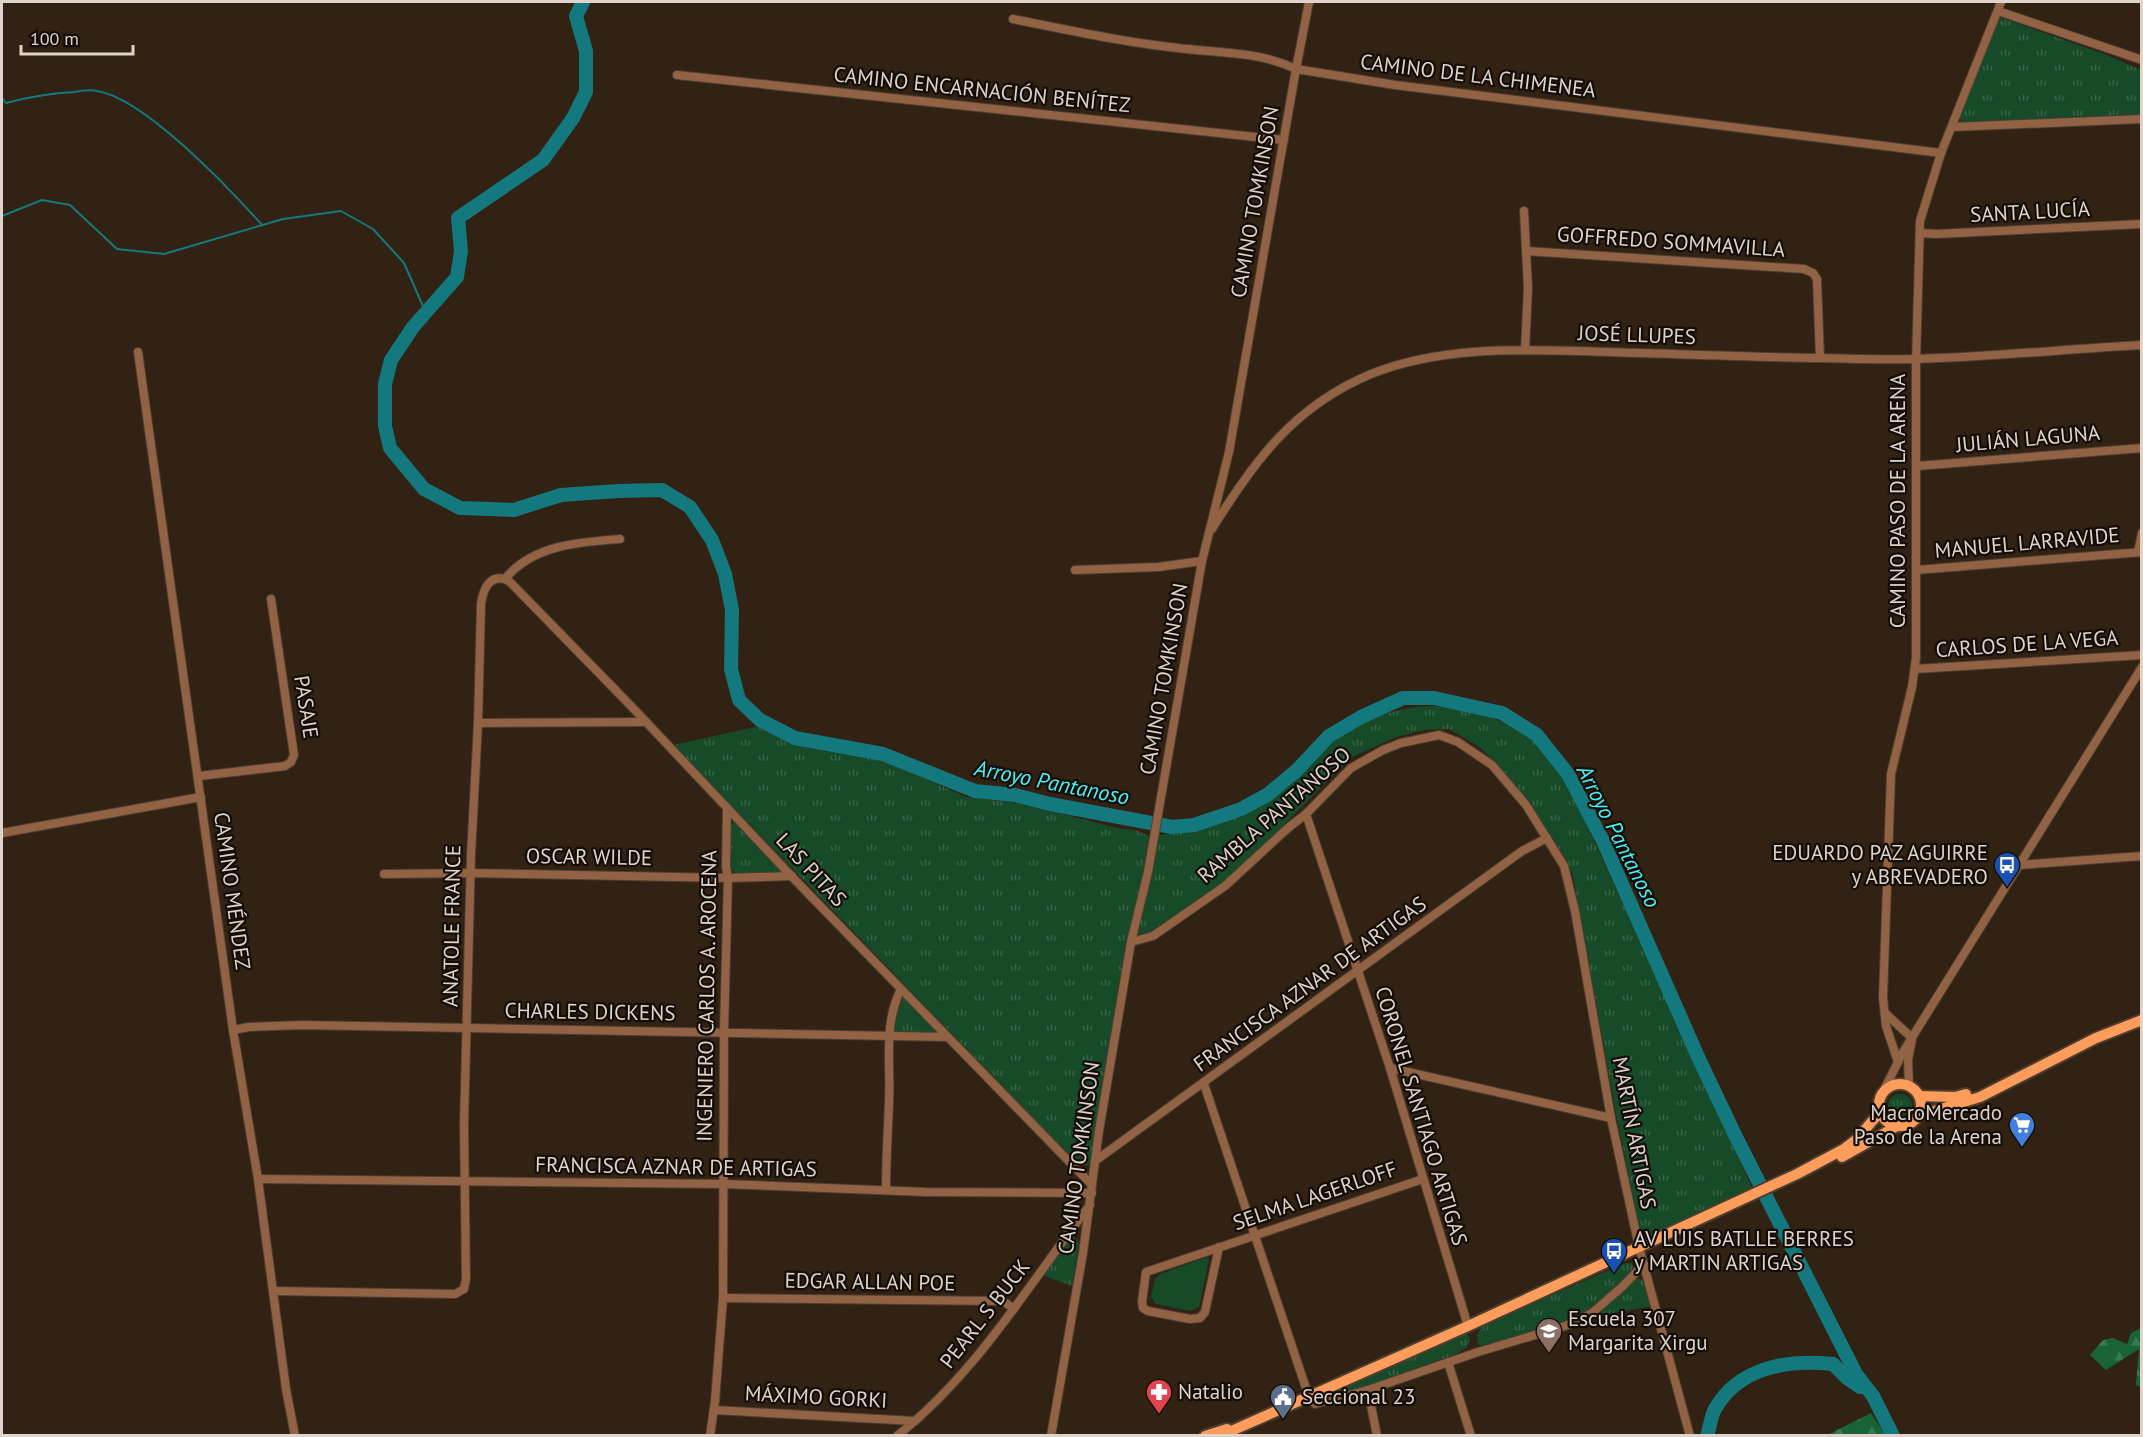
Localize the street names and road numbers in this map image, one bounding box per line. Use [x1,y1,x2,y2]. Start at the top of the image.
street label: CAMINO DE LA CHIMENEA [1359,48,1598,103]
street label: CAMINO ENCARNACIÓN BENÍTEZ [832,60,1132,119]
street label: CAMINO TOMKINSON [1224,104,1285,300]
street label: SANTA LUCÍA [1969,195,2091,228]
street label: GOFFREDO SOMMAVILLA [1556,220,1787,263]
street label: JOSÉ LLUPES [1577,319,1696,350]
street label: CAMINO PASO DE LA ARENA [1884,373,1911,628]
street label: JULIÁN LAGUNA [1954,419,2102,458]
street label: MANUEL LARRAVIDE [1933,521,2121,564]
street label: CAMINO TOMKINSON [1133,581,1194,777]
street label: CARLOS DE LA VEGA [1935,624,2120,663]
street label: PASAJE [288,673,325,740]
street label: RAMBLA PANTANOSO [1191,741,1356,889]
street label: CAMINO MÉNDEZ [208,810,257,972]
street label: LAS PITAS [770,827,852,912]
street label: OSCAR WILDE [526,842,652,871]
street label: ANATOLE FRANCE [437,845,466,1007]
street label: INGENIERO CARLOS A. AROCENA [690,849,723,1142]
street label: FRANCISCA AZNAR DE ARTIGAS [1188,890,1432,1077]
street label: CORONEL SANTIAGO ARTIGAS [1369,983,1474,1249]
street label: CHARLES DICKENS [504,997,676,1026]
street label: MARTÍN ARTIGAS [1606,1054,1662,1211]
street label: CAMINO TOMKINSON [1052,1060,1105,1256]
street label: FRANCISCA AZNAR DE ARTIGAS [535,1151,817,1182]
street label: SELMA LAGERLOFF [1229,1155,1400,1236]
street label: PEARL S BUCK [934,1254,1036,1374]
street label: EDGAR ALLAN POE [784,1267,956,1296]
street label: MÁXIMO GORKI [744,1379,888,1414]

